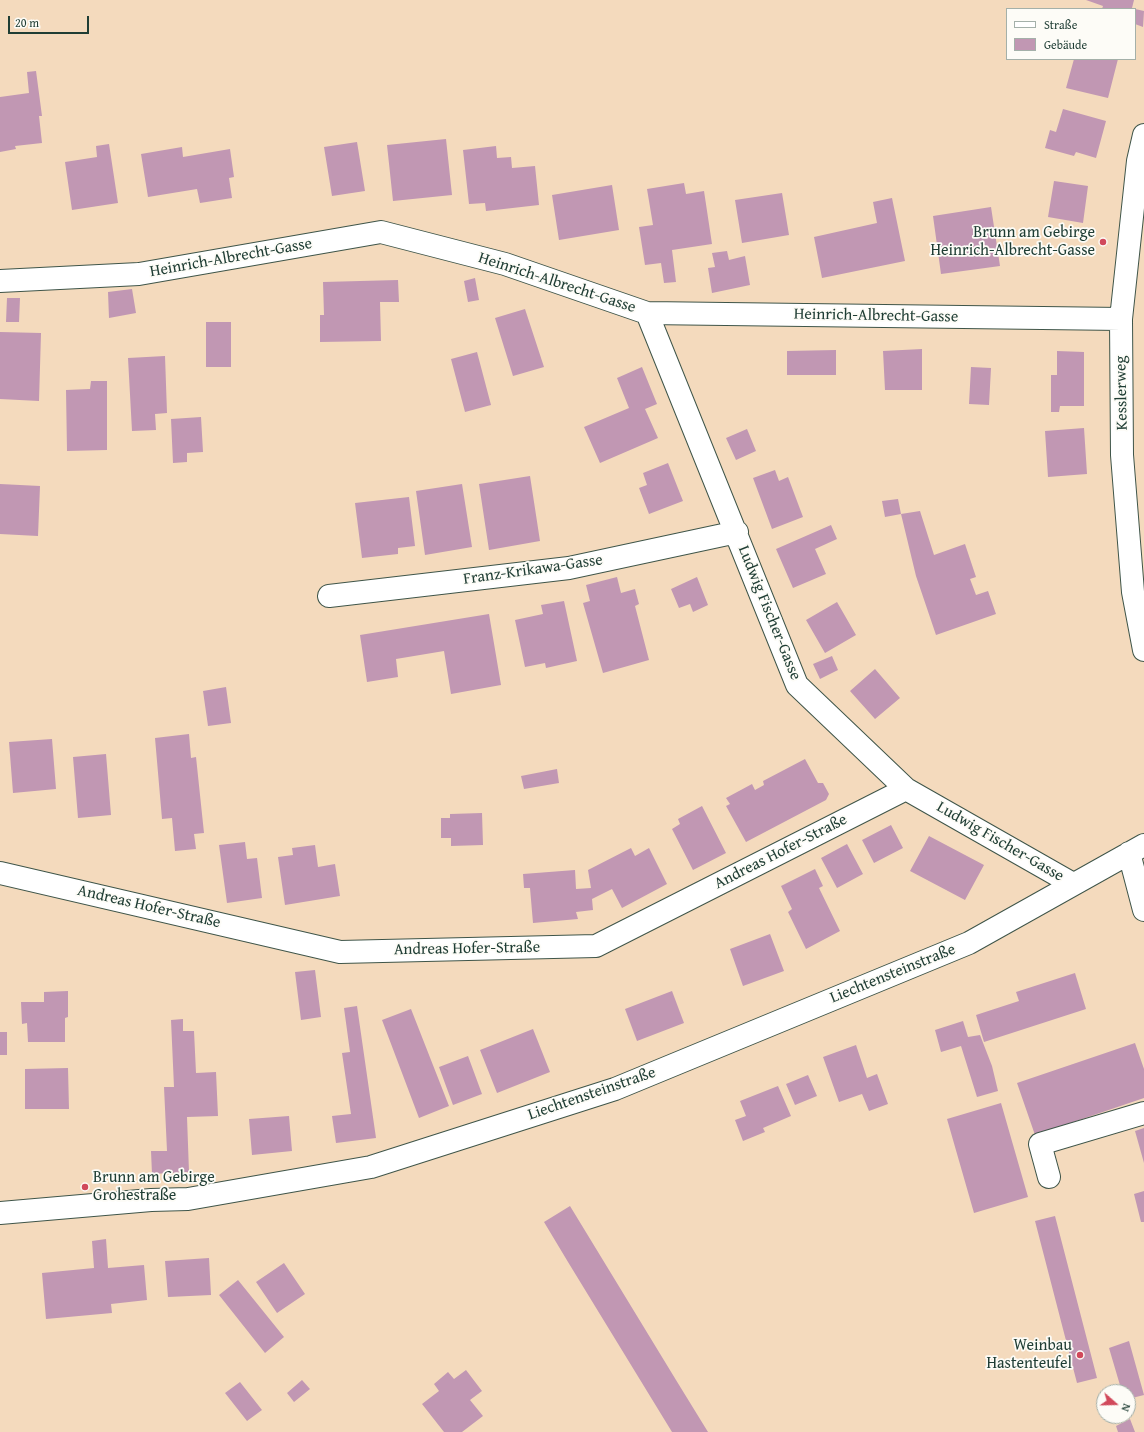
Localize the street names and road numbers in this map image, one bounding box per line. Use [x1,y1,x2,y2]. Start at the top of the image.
street label: Heinrich-Albrecht-Gasse [148,234,314,282]
street label: Heinrich-Albrecht-Gasse [476,248,638,318]
street label: Heinrich-Albrecht-Gasse [794,305,958,327]
street label: Kesslerweg [1112,355,1132,431]
street label: Ludwig Fischer-Gasse [733,543,805,683]
street label: Franz-Krikawa-Gasse [462,551,604,589]
street label: Ludwig Fischer-Gasse [933,798,1067,886]
street label: Andreas Hofer-Straße [711,810,851,894]
street label: Andreas Hofer-Straße [76,881,222,933]
street label: Andreas Hofer-Straße [394,938,540,960]
street label: Liechtensteinstraße [827,940,959,1008]
street label: Liechtensteinstraße [526,1063,658,1125]

